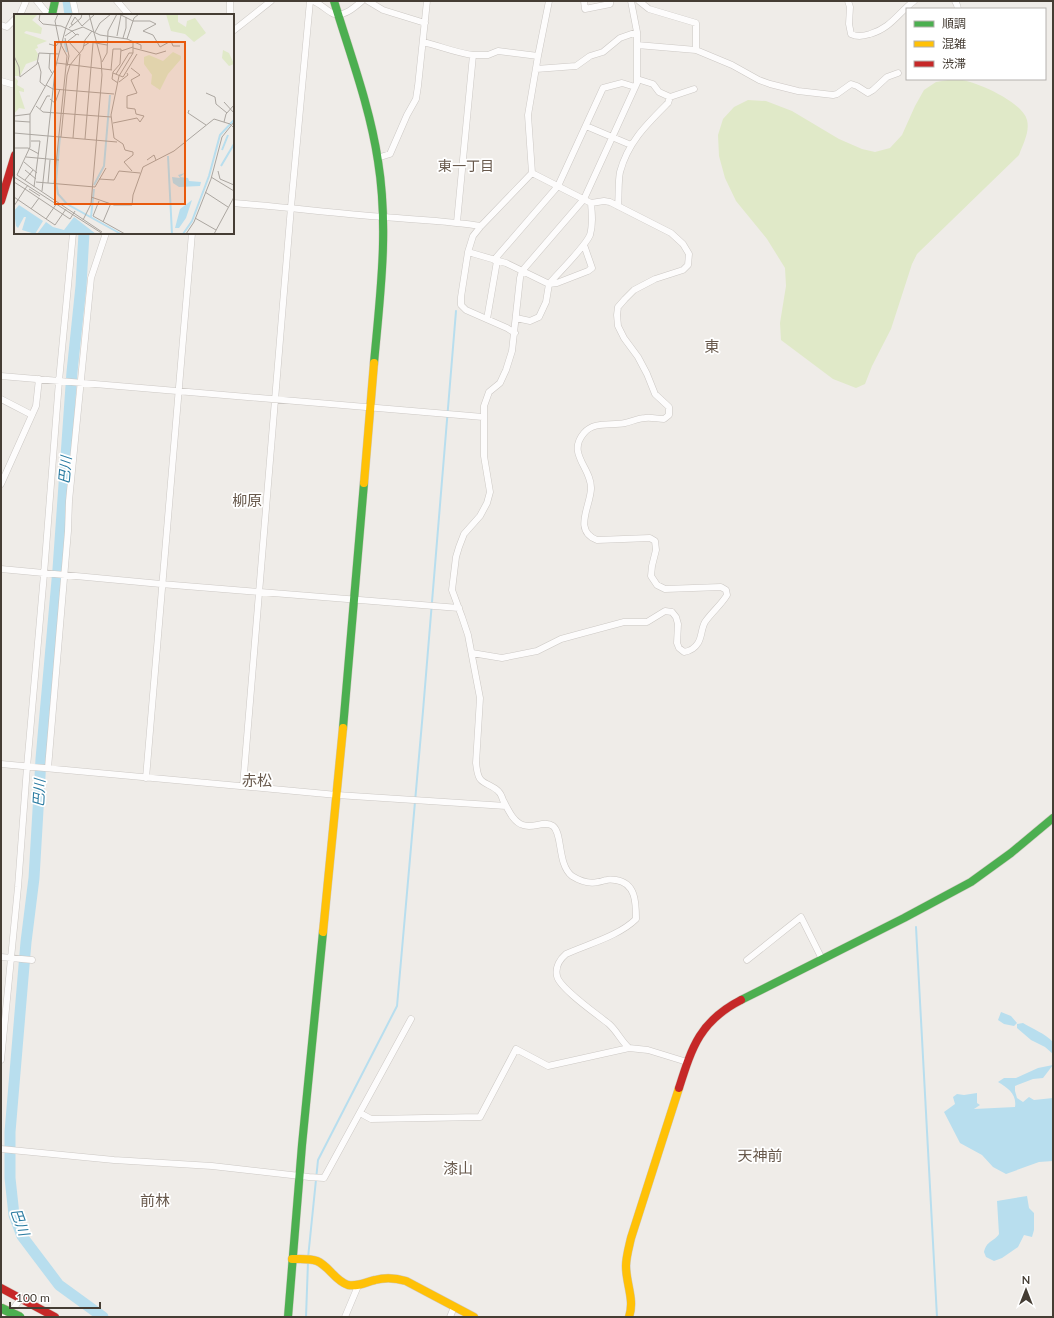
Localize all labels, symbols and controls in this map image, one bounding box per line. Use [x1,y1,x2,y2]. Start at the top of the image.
legend [906,8,1046,80]
inset map [14,14,234,234]
text: 順調 [942,16,966,31]
text: 混雑 [942,36,966,51]
text: 渋滞 [942,56,966,71]
district label: 東一丁目 [438,157,494,174]
district label: 東 [704,337,720,355]
water label: 巴川 [55,453,74,485]
district label: 柳原 [232,491,262,509]
district label: 赤松 [242,771,272,789]
water label: 巴川 [29,777,48,807]
district label: 天神前 [737,1146,783,1164]
district label: 漆山 [443,1159,473,1177]
district label: 前林 [140,1191,170,1209]
water label: 巴川 [8,1206,34,1240]
north arrow [1006,1270,1046,1310]
text: N [1022,1273,1030,1286]
scale bar [10,1284,100,1310]
text: 100 m [16,1290,50,1305]

